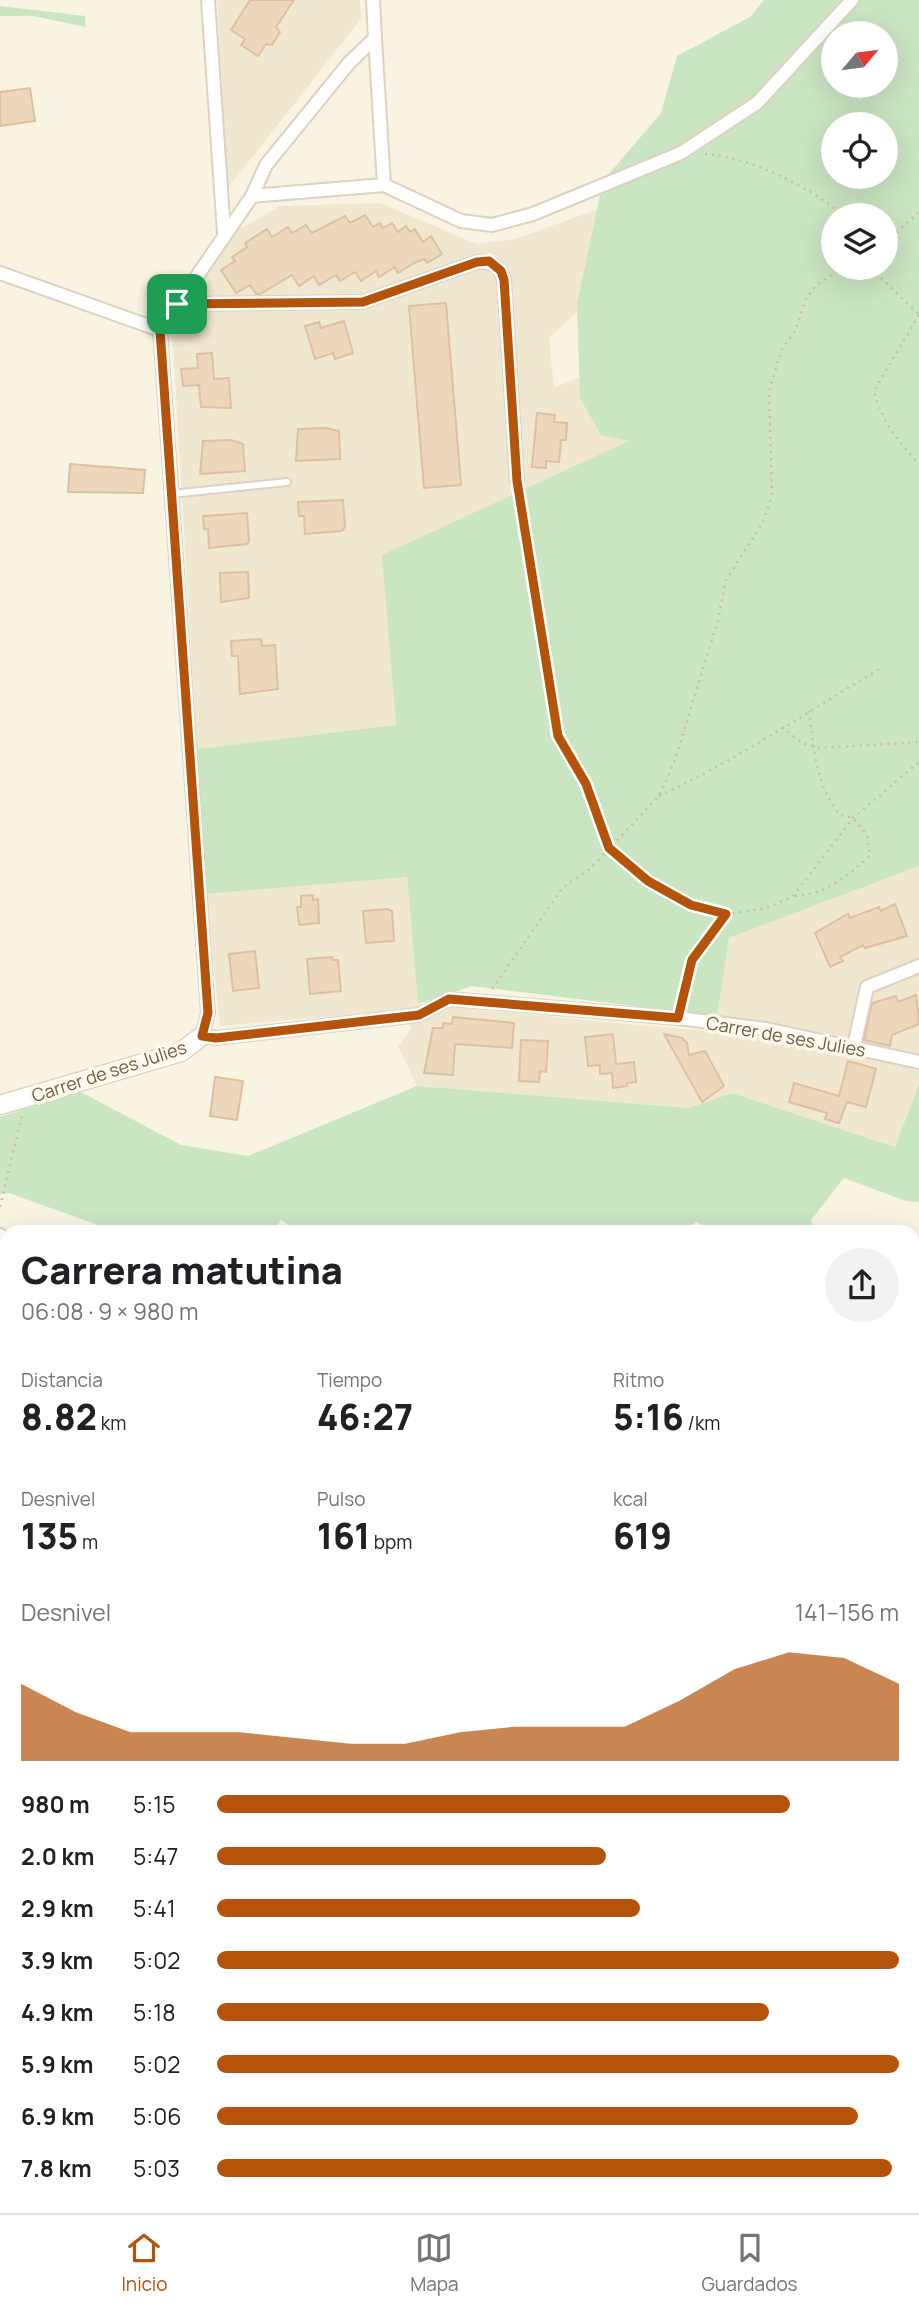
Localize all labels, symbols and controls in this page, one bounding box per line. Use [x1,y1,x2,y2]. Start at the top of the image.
north arrow [821,21,898,98]
map controls [821,21,898,280]
button: locate [821,112,898,189]
button: layers [821,203,898,280]
pin [147,274,207,334]
icon: arrive [158,285,196,323]
street label: Carrer de ses Julies [704,1010,868,1062]
street label: Carrer de ses Julies [28,1035,190,1107]
text: Carrera matutina [21,1243,343,1295]
button: share [825,1248,899,1322]
text: 06:08 · 9 × 980 m [21,1295,198,1327]
text: Distancia [21,1367,103,1393]
text: Tiempo [317,1367,382,1393]
text: Ritmo [613,1367,664,1393]
text: 8.82 [21,1393,97,1441]
text: 46:27 [317,1393,413,1441]
text: 5:16 [613,1393,684,1441]
text: km [97,1410,126,1436]
text: /km [684,1410,720,1436]
text: Desnivel [21,1486,95,1512]
text: Pulso [317,1486,365,1512]
text: kcal [613,1486,648,1512]
text: 135 [21,1512,78,1560]
text: 161 [317,1512,370,1560]
text: 619 [613,1512,672,1560]
text: m [78,1529,98,1555]
text: bpm [370,1529,412,1555]
text: Desnivel [21,1596,111,1628]
text: 141–156 m [795,1596,899,1628]
text: 980 m [21,1788,90,1820]
text: 5:15 [133,1788,175,1820]
text: 2.0 km [21,1840,94,1872]
text: 5:47 [133,1840,178,1872]
text: 2.9 km [21,1892,94,1924]
text: 5:41 [133,1892,176,1924]
text: 3.9 km [21,1944,93,1976]
text: 5:02 [133,1944,180,1976]
text: 4.9 km [21,1996,93,2028]
text: 5:18 [133,1996,175,2028]
text: 5.9 km [21,2048,93,2080]
text: 5:02 [133,2048,180,2080]
text: 6.9 km [21,2100,94,2132]
text: 5:06 [133,2100,181,2132]
text: 7.8 km [21,2152,92,2184]
text: 5:03 [133,2152,180,2184]
tab: Inicio [121,2229,167,2297]
tab: Mapa [410,2229,459,2297]
tab: Guardados [701,2229,798,2297]

